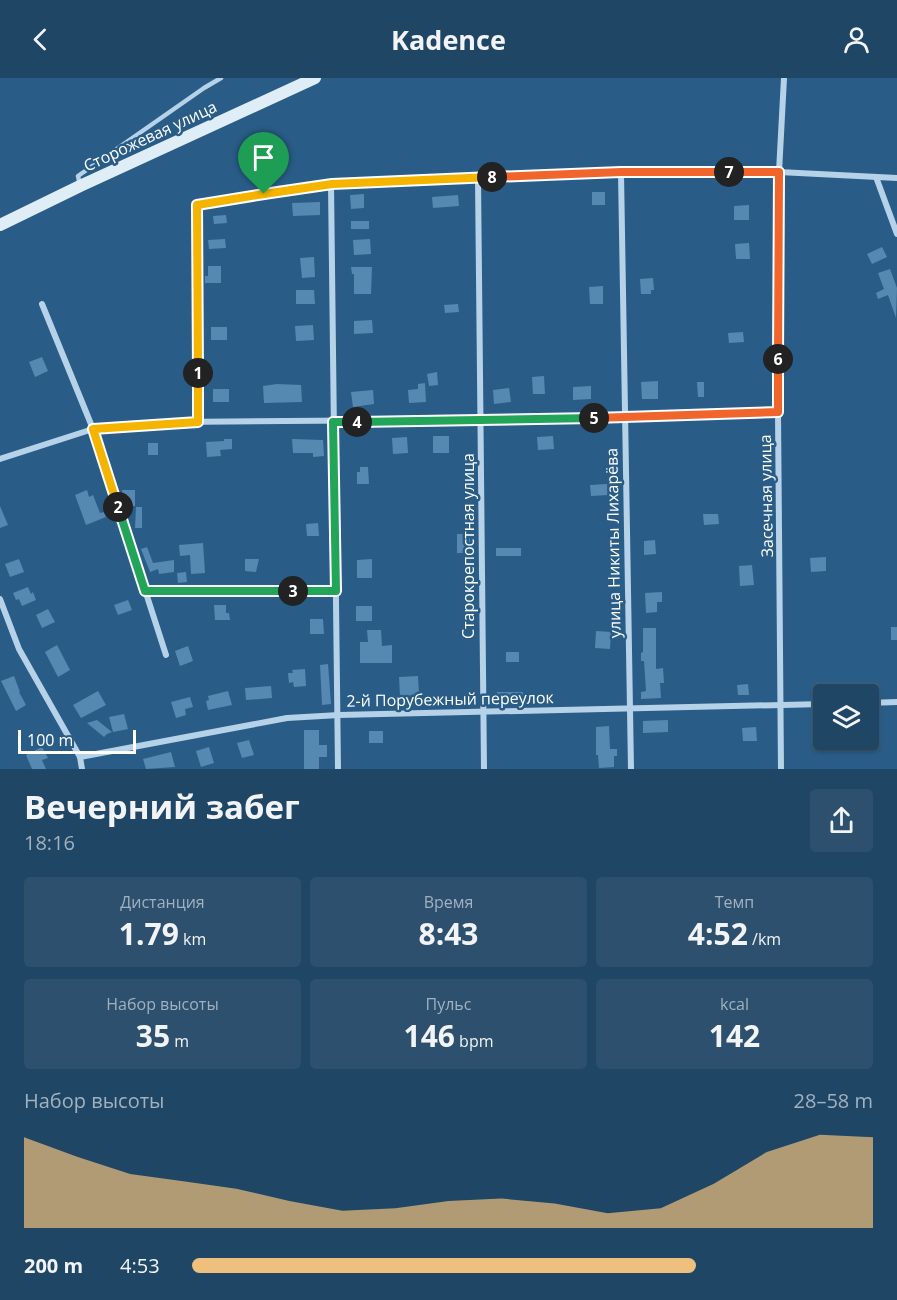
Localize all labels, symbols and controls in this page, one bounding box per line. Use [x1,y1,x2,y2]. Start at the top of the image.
text: Kadence [391,21,506,58]
icon: back [24,23,57,56]
icon: person [840,23,873,56]
street label: Сторожевая улица [80,95,220,177]
pin [238,132,289,194]
icon: arrive [247,141,280,174]
pin: 7 [714,157,744,187]
text: 7 [724,161,734,183]
pin: 8 [477,162,507,192]
text: 8 [487,166,497,188]
pin: 6 [763,344,793,374]
text: 6 [773,348,783,370]
pin: 1 [183,358,213,388]
text: 1 [193,362,203,384]
pin: 5 [579,403,609,433]
pin: 4 [342,407,372,437]
text: 5 [589,407,599,429]
text: 4 [352,411,362,433]
street label: Засечная улица [754,434,778,558]
street label: улица Никиты Лихарёва [600,448,626,638]
street label: Старокрепостная улица [457,453,479,639]
pin: 2 [103,492,133,522]
text: 2 [113,496,123,518]
pin: 3 [278,576,308,606]
text: 3 [288,580,298,602]
map controls [813,684,879,750]
button: layers [813,684,879,750]
street label: 2-й Порубежный переулок [346,686,555,712]
scale bar [18,727,136,754]
text: 100 m [27,729,73,751]
text: Вечерний забег [24,784,300,829]
button: share [810,789,873,852]
text: 18:16 [24,829,75,856]
text: Дистанция [120,891,205,913]
text: Время [424,891,473,913]
text: Темп [715,891,754,913]
text: 1.79 [119,913,179,954]
text: 8:43 [418,913,479,954]
text: 4:52 [688,913,748,954]
text: km [179,928,206,950]
text: /km [748,928,781,950]
text: Набор высоты [106,993,219,1015]
text: Пульс [426,993,471,1015]
text: kcal [720,993,749,1015]
text: 35 [136,1015,170,1056]
text: 146 [403,1015,455,1056]
text: 142 [709,1015,760,1056]
text: m [170,1030,189,1052]
text: bpm [455,1030,494,1052]
text: Набор высоты [24,1087,164,1114]
text: 28–58 m [794,1087,873,1114]
text: 200 m [24,1252,83,1279]
text: 4:53 [120,1252,160,1279]

